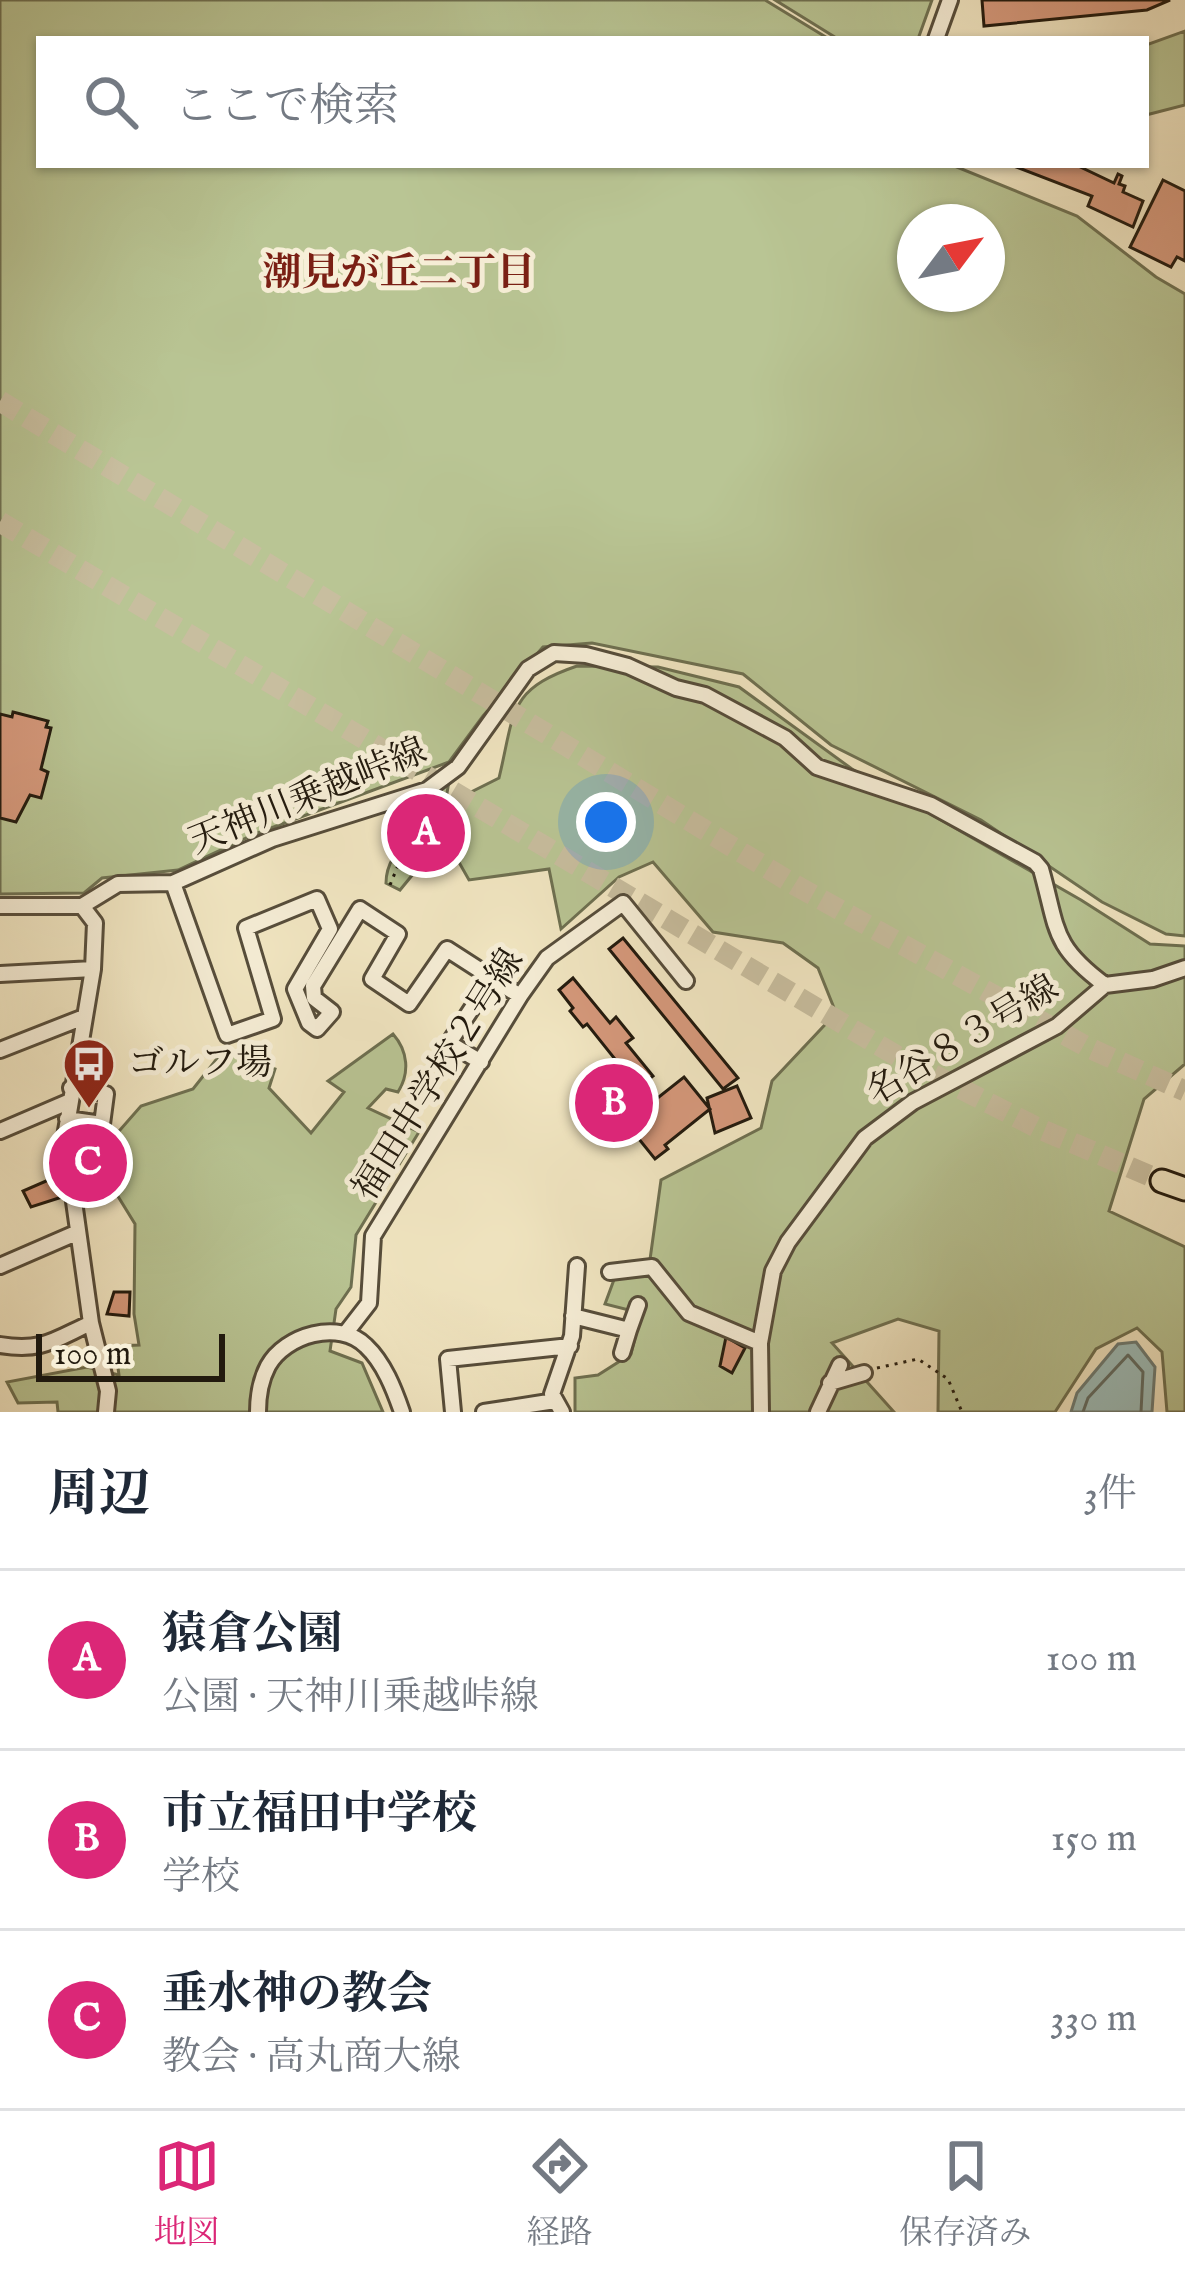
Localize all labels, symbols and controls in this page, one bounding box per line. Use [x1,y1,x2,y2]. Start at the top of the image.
search box [36,36,1149,168]
icon: search [78,69,144,135]
text: ここで検索 [174,79,399,136]
north arrow [897,204,1005,312]
district label: 潮見が丘二丁目 [262,250,536,299]
street label: 天神川乗越峠線 [183,728,433,866]
pin: A [387,788,465,878]
your location [576,792,636,852]
street label: 福田中学校２号線 [343,941,535,1209]
street label: 名谷８３号線 [859,966,1067,1116]
bus stop icon: ゴルフ場 [61,1036,117,1110]
place label: ゴルフ場 [128,1041,272,1087]
pin: B [575,1058,653,1148]
pin: C [49,1118,127,1208]
scale bar [36,1328,225,1381]
text: 100 m [54,1334,131,1376]
text: 周辺 [48,1464,150,1529]
text: 3件 [1083,1471,1137,1520]
text: 猿倉公園 [162,1607,342,1664]
text: A [74,1635,100,1684]
text: 100 m [1046,1635,1137,1684]
text: 公園 · 天神川乗越峠線 [162,1674,539,1723]
text: 市立福田中学校 [162,1787,477,1844]
text: B [74,1815,100,1864]
text: 150 m [1051,1815,1137,1864]
text: 学校 [162,1854,240,1903]
text: 垂水神の教会 [162,1967,432,2024]
text: C [73,1995,101,2044]
text: 330 m [1050,1995,1137,2044]
text: 教会 · 高丸商大線 [162,2034,461,2083]
tab: 地図 [154,2133,220,2255]
tab: 経路 [527,2133,593,2255]
tab: 保存済み [900,2133,1032,2255]

